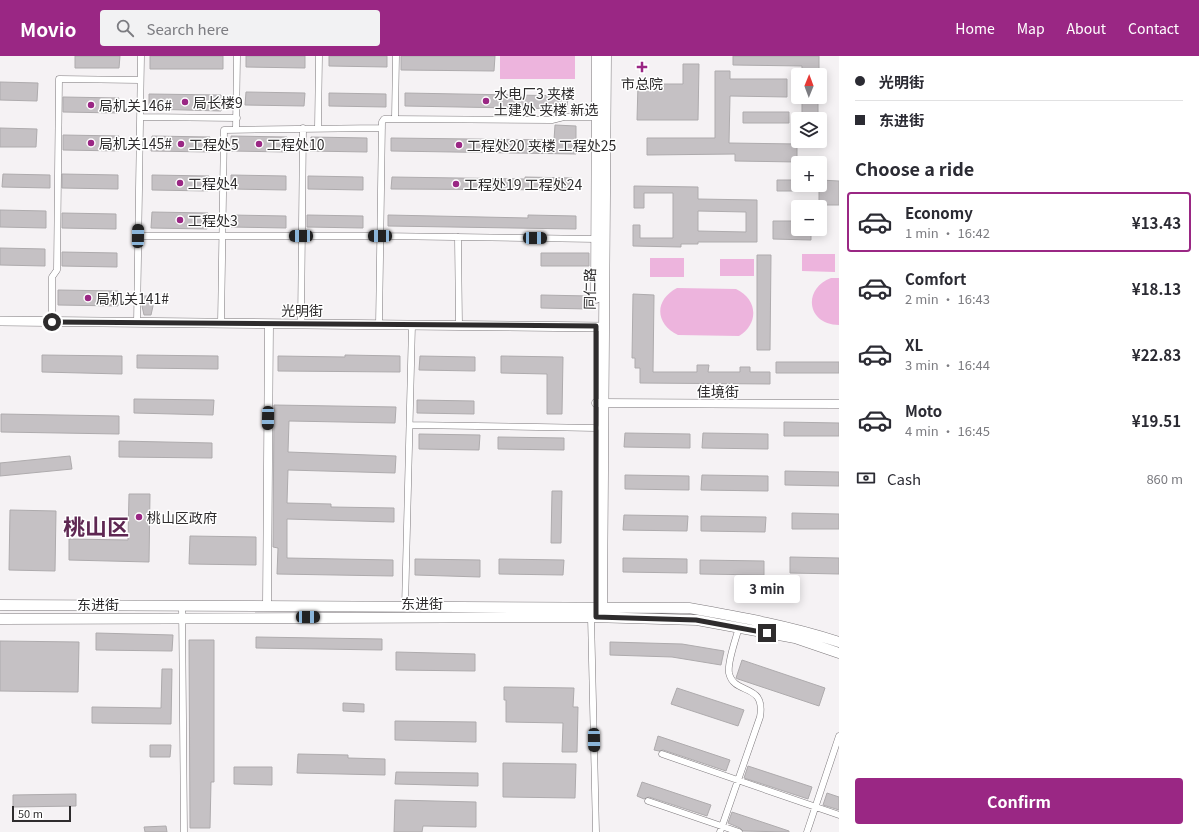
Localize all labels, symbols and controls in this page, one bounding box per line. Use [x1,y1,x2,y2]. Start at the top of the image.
search box [100,10,380,46]
text: Movio [20,15,76,42]
icon: search [114,17,136,39]
text: Search here [146,18,229,39]
text: Home [955,18,995,38]
text: Map [1017,18,1045,38]
text: About [1067,18,1106,38]
text: Contact [1128,18,1179,38]
marker: 市总院 [636,61,648,73]
north arrow [791,68,827,104]
map controls [791,68,827,236]
text: 光明街 [879,71,924,92]
place label: 市总院 [621,73,663,93]
place label: 水电厂3 夹楼 土建处 夹楼 新选 [494,83,598,119]
place label: 局长楼9 [193,92,243,112]
place label: 局机关146# [99,95,172,115]
marker: 水电厂3 夹楼 土建处 夹楼 新选 [481,96,491,106]
marker: 局长楼9 [180,97,190,107]
marker: 局机关146# [86,100,96,110]
text: 东进街 [879,109,924,130]
button: layers [791,112,827,148]
place label: 局机关145# [99,133,172,153]
place label: 工程处5 [189,134,239,154]
place label: 工程处10 [267,134,325,154]
place label: 工程处20 夹楼 工程处25 [467,135,617,155]
marker: 局机关145# [86,138,96,148]
marker: 工程处5 [176,139,186,149]
marker: 工程处10 [254,139,264,149]
marker: 工程处20 夹楼 工程处25 [454,140,464,150]
text: Choose a ride [855,155,974,181]
button: + [791,156,827,192]
place label: 工程处4 [188,173,238,193]
place label: 工程处19 工程处24 [464,174,582,194]
marker: 工程处4 [175,178,185,188]
marker: 工程处19 工程处24 [451,179,461,189]
button: − [791,200,827,236]
text: Economy [905,202,973,223]
icon: car [857,204,893,240]
place label: 工程处3 [188,210,238,230]
text: ¥13.43 [1132,212,1181,233]
marker: 工程处3 [175,215,185,225]
text: 1 min · 16:42 [905,223,990,242]
car [132,224,144,248]
car [289,230,313,242]
car [368,230,392,242]
car [523,232,547,244]
street label: 同仁路 [579,268,599,310]
text: Comfort [905,268,966,289]
icon: car [857,270,893,306]
text: ¥18.13 [1132,278,1181,299]
place label: 局机关141# [96,288,169,308]
text: 2 min · 16:43 [905,289,990,308]
marker: 局机关141# [83,293,93,303]
street label: 光明街 [281,300,323,320]
route start [43,313,61,331]
text: XL [905,334,923,355]
icon: car [857,336,893,372]
text: ¥22.83 [1132,344,1181,365]
text: 3 min · 16:44 [905,355,990,374]
street label: 佳境街 [697,381,739,401]
text: Moto [905,400,942,421]
icon: car [857,402,893,438]
car [262,406,274,430]
text: ¥19.51 [1132,410,1181,431]
text: 4 min · 16:45 [905,421,990,440]
icon: cash [855,467,877,489]
text: Cash [887,468,921,489]
text: 860 m [1146,469,1183,488]
place label: 桃山区政府 [147,507,217,527]
district label: 桃山区 [63,509,129,541]
marker: 桃山区政府 [134,512,144,522]
callout: 3 min [734,575,800,603]
text: 3 min [749,579,785,598]
street label: 东进街 [401,593,443,613]
street label: 东进街 [77,594,119,614]
car [296,611,320,623]
route end [758,624,776,642]
car [588,728,600,752]
button: Confirm [855,778,1183,824]
scale bar [12,804,71,823]
text: 50 m [18,805,43,821]

